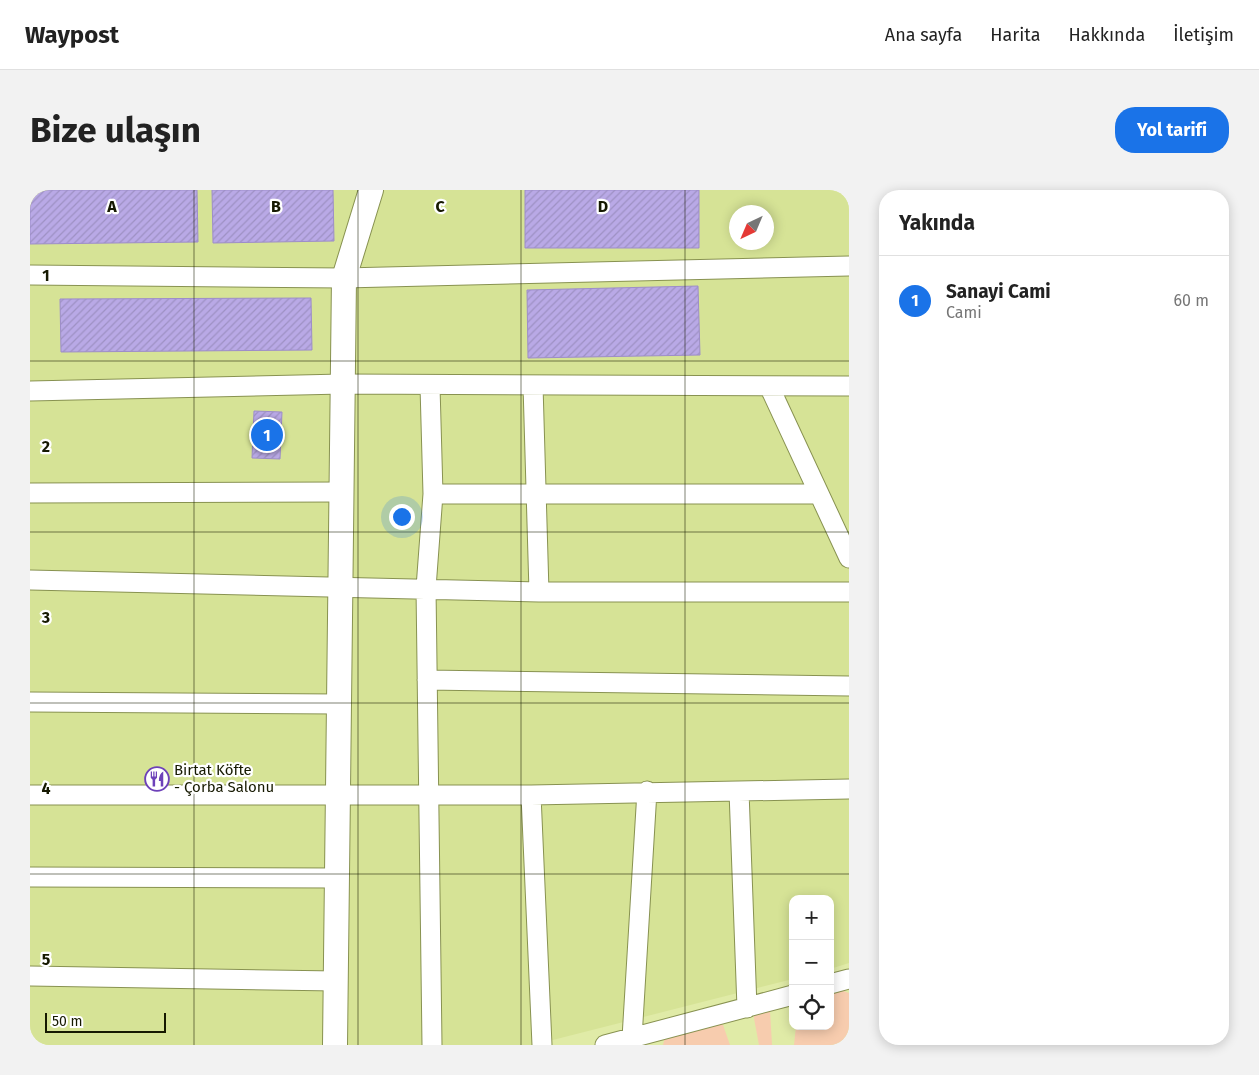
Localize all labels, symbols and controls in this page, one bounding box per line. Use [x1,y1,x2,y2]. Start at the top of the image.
text: Waypost [25,21,119,49]
text: Ana sayfa [885,24,962,46]
text: Harita [990,24,1041,46]
text: Hakkında [1069,24,1145,46]
text: İletişim [1173,24,1234,46]
button: Yol tarifi [1115,107,1229,153]
text: Bize ulaşın [30,109,201,151]
text: A [106,197,117,216]
text: B [271,197,281,216]
text: C [435,197,445,216]
text: D [598,197,608,216]
north arrow [729,205,774,250]
text: Yakında [899,210,975,236]
text: 1 [42,266,50,285]
text: Sanayi Cami [946,280,1051,303]
text: 1 [911,291,919,310]
text: 60 m [1174,291,1209,310]
text: Cami [946,303,982,322]
pin: 1 [251,416,283,454]
text: 2 [42,437,50,456]
your location [389,504,415,530]
text: 3 [41,608,50,627]
place label: Birtat Köfte - Çorba Salonu [174,761,274,796]
restaurant icon: Birtat Köfte - Çorba Salonu [144,766,170,792]
text: 4 [41,779,51,798]
map controls [789,895,834,1030]
button: + [789,895,834,940]
button: − [789,940,834,985]
text: 5 [42,950,51,969]
button: locate [789,985,834,1030]
scale bar [45,1010,166,1033]
text: 50 m [52,1013,83,1030]

